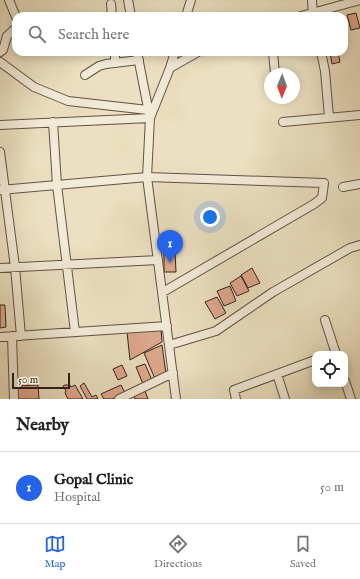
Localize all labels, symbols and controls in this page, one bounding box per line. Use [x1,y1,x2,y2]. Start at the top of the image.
search box [12,12,348,56]
icon: search [26,23,48,45]
text: Search here [58,25,129,44]
north arrow [264,68,300,104]
your location [200,207,220,227]
pin: 1 [157,230,183,263]
map controls [312,351,348,387]
button: locate [312,351,348,387]
scale bar [12,371,70,390]
text: 50 m [18,373,38,387]
text: Nearby [16,415,69,436]
text: Gopal Clinic [54,470,133,489]
text: 1 [27,479,31,496]
text: 50 m [320,479,344,496]
text: Hospital [54,489,101,506]
tab: Map [44,533,66,571]
tab: Directions [154,533,202,571]
tab: Saved [290,533,316,571]

